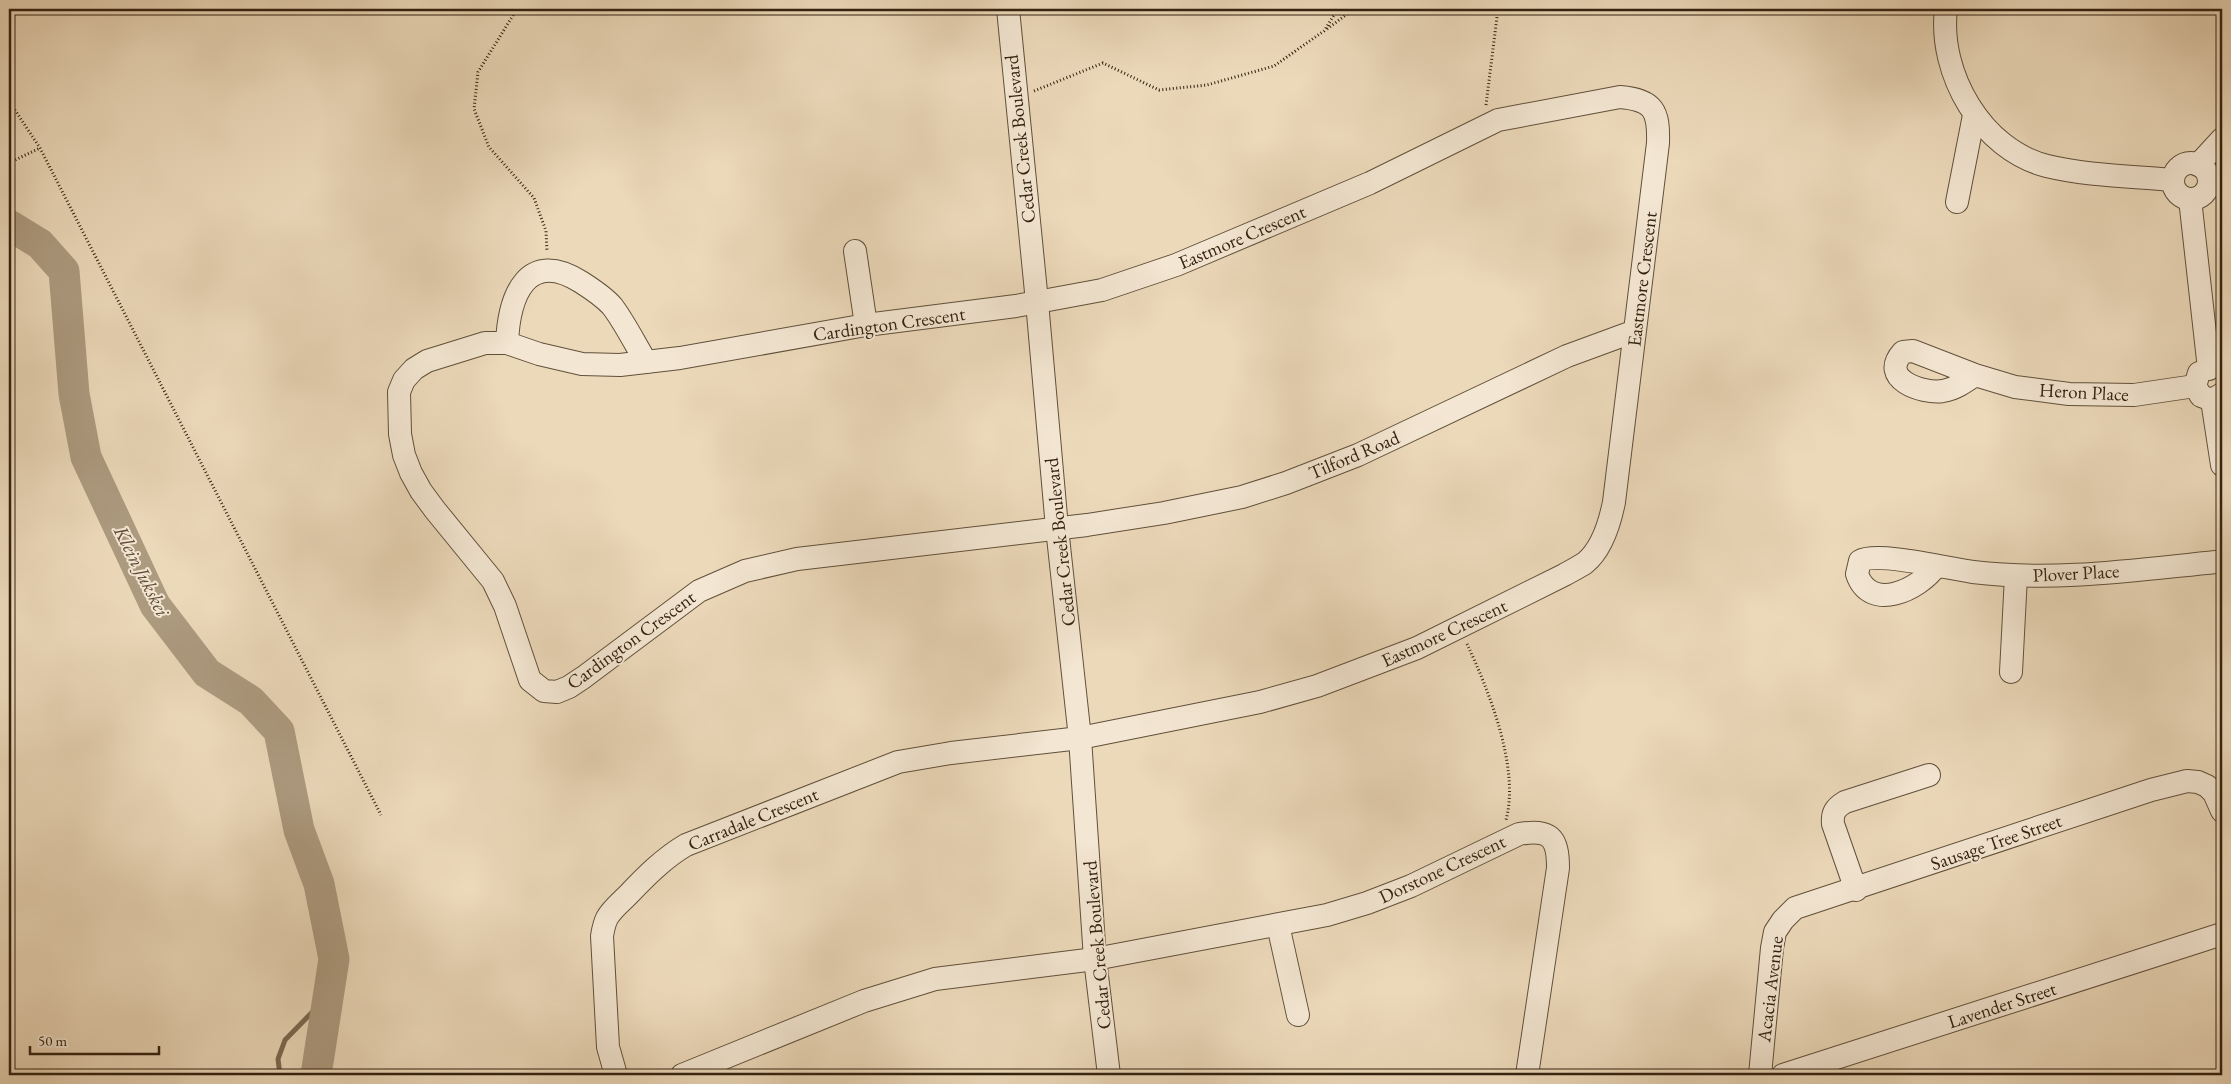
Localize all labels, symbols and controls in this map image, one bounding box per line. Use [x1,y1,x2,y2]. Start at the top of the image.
street label: Cedar Creek Boulevard [999,53,1041,225]
street label: Eastmore Crescent [1175,199,1309,275]
street label: Eastmore Crescent [1621,210,1663,348]
street label: Cardington Crescent [811,301,967,347]
street label: Heron Place [2039,377,2129,407]
street label: Tilford Road [1305,425,1404,485]
street label: Cedar Creek Boulevard [1039,456,1081,628]
water label: Klein Jukskei [108,520,176,622]
street label: Plover Place [2032,558,2120,588]
street label: Cardington Crescent [562,585,700,695]
street label: Eastmore Crescent [1377,593,1511,673]
street label: Carradale Crescent [684,781,822,857]
street label: Sausage Tree Street [1927,808,2065,876]
street label: Dorstone Crescent [1375,829,1509,909]
street label: Cedar Creek Boulevard [1077,859,1117,1030]
street label: Acacia Avenue [1751,935,1789,1044]
street label: Lavender Street [1945,976,2059,1034]
scale bar [30,1024,159,1056]
text: 50 m [38,1031,67,1050]

